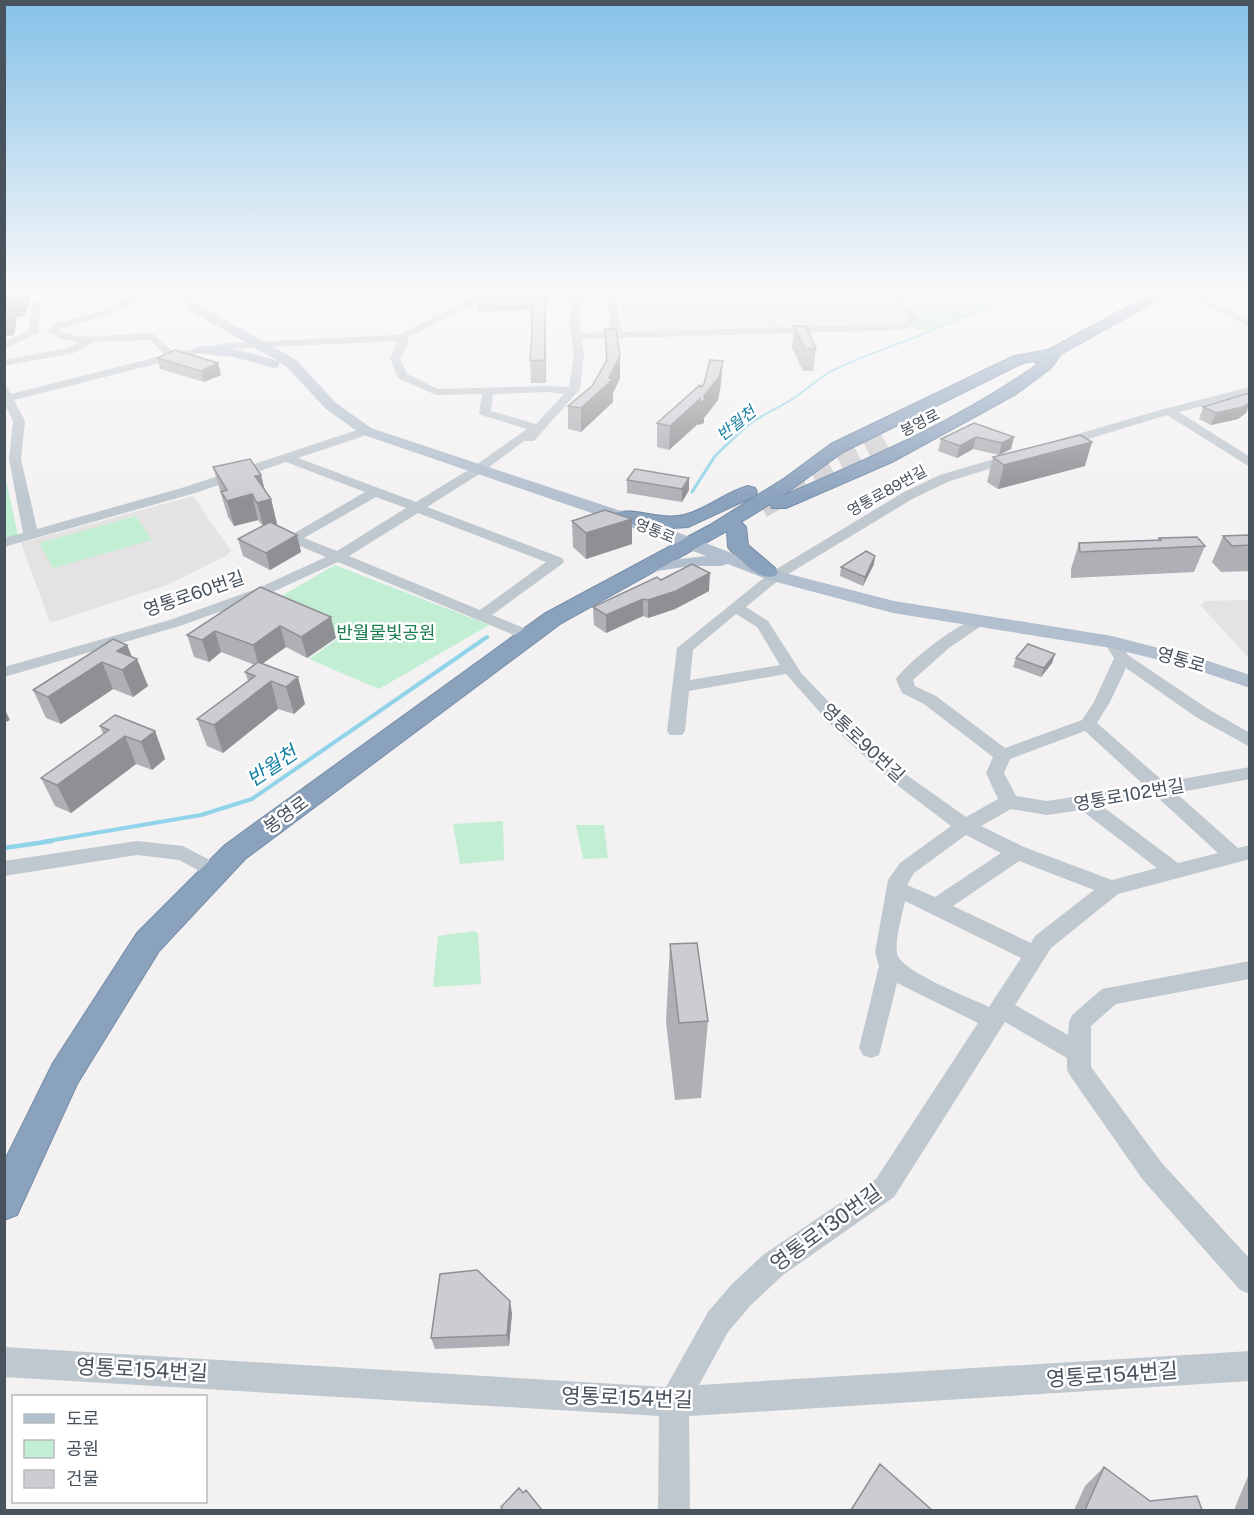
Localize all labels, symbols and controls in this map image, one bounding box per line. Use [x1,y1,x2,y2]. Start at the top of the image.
water label: 반월천 [713,401,761,445]
street label: 봉영로 [897,406,942,440]
street label: 영통로89번길 [844,462,929,519]
street label: 영통로 [633,515,678,546]
street label: 영통로60번길 [141,567,247,621]
park label: 반월물빛공원 [336,622,436,643]
street label: 영통로 [1154,643,1208,676]
street label: 영통로90번길 [818,699,909,786]
water label: 반월천 [242,739,304,791]
street label: 영통로102번길 [1072,774,1186,815]
street label: 봉영로 [259,791,312,838]
street label: 영통로130번길 [765,1179,886,1276]
street label: 영통로154번길 [76,1354,208,1385]
street label: 영통로154번길 [1045,1357,1179,1392]
street label: 영통로154번길 [561,1383,693,1412]
legend [12,1395,207,1503]
text: 도로 [66,1408,99,1429]
text: 공원 [66,1438,99,1459]
text: 건물 [66,1468,99,1489]

